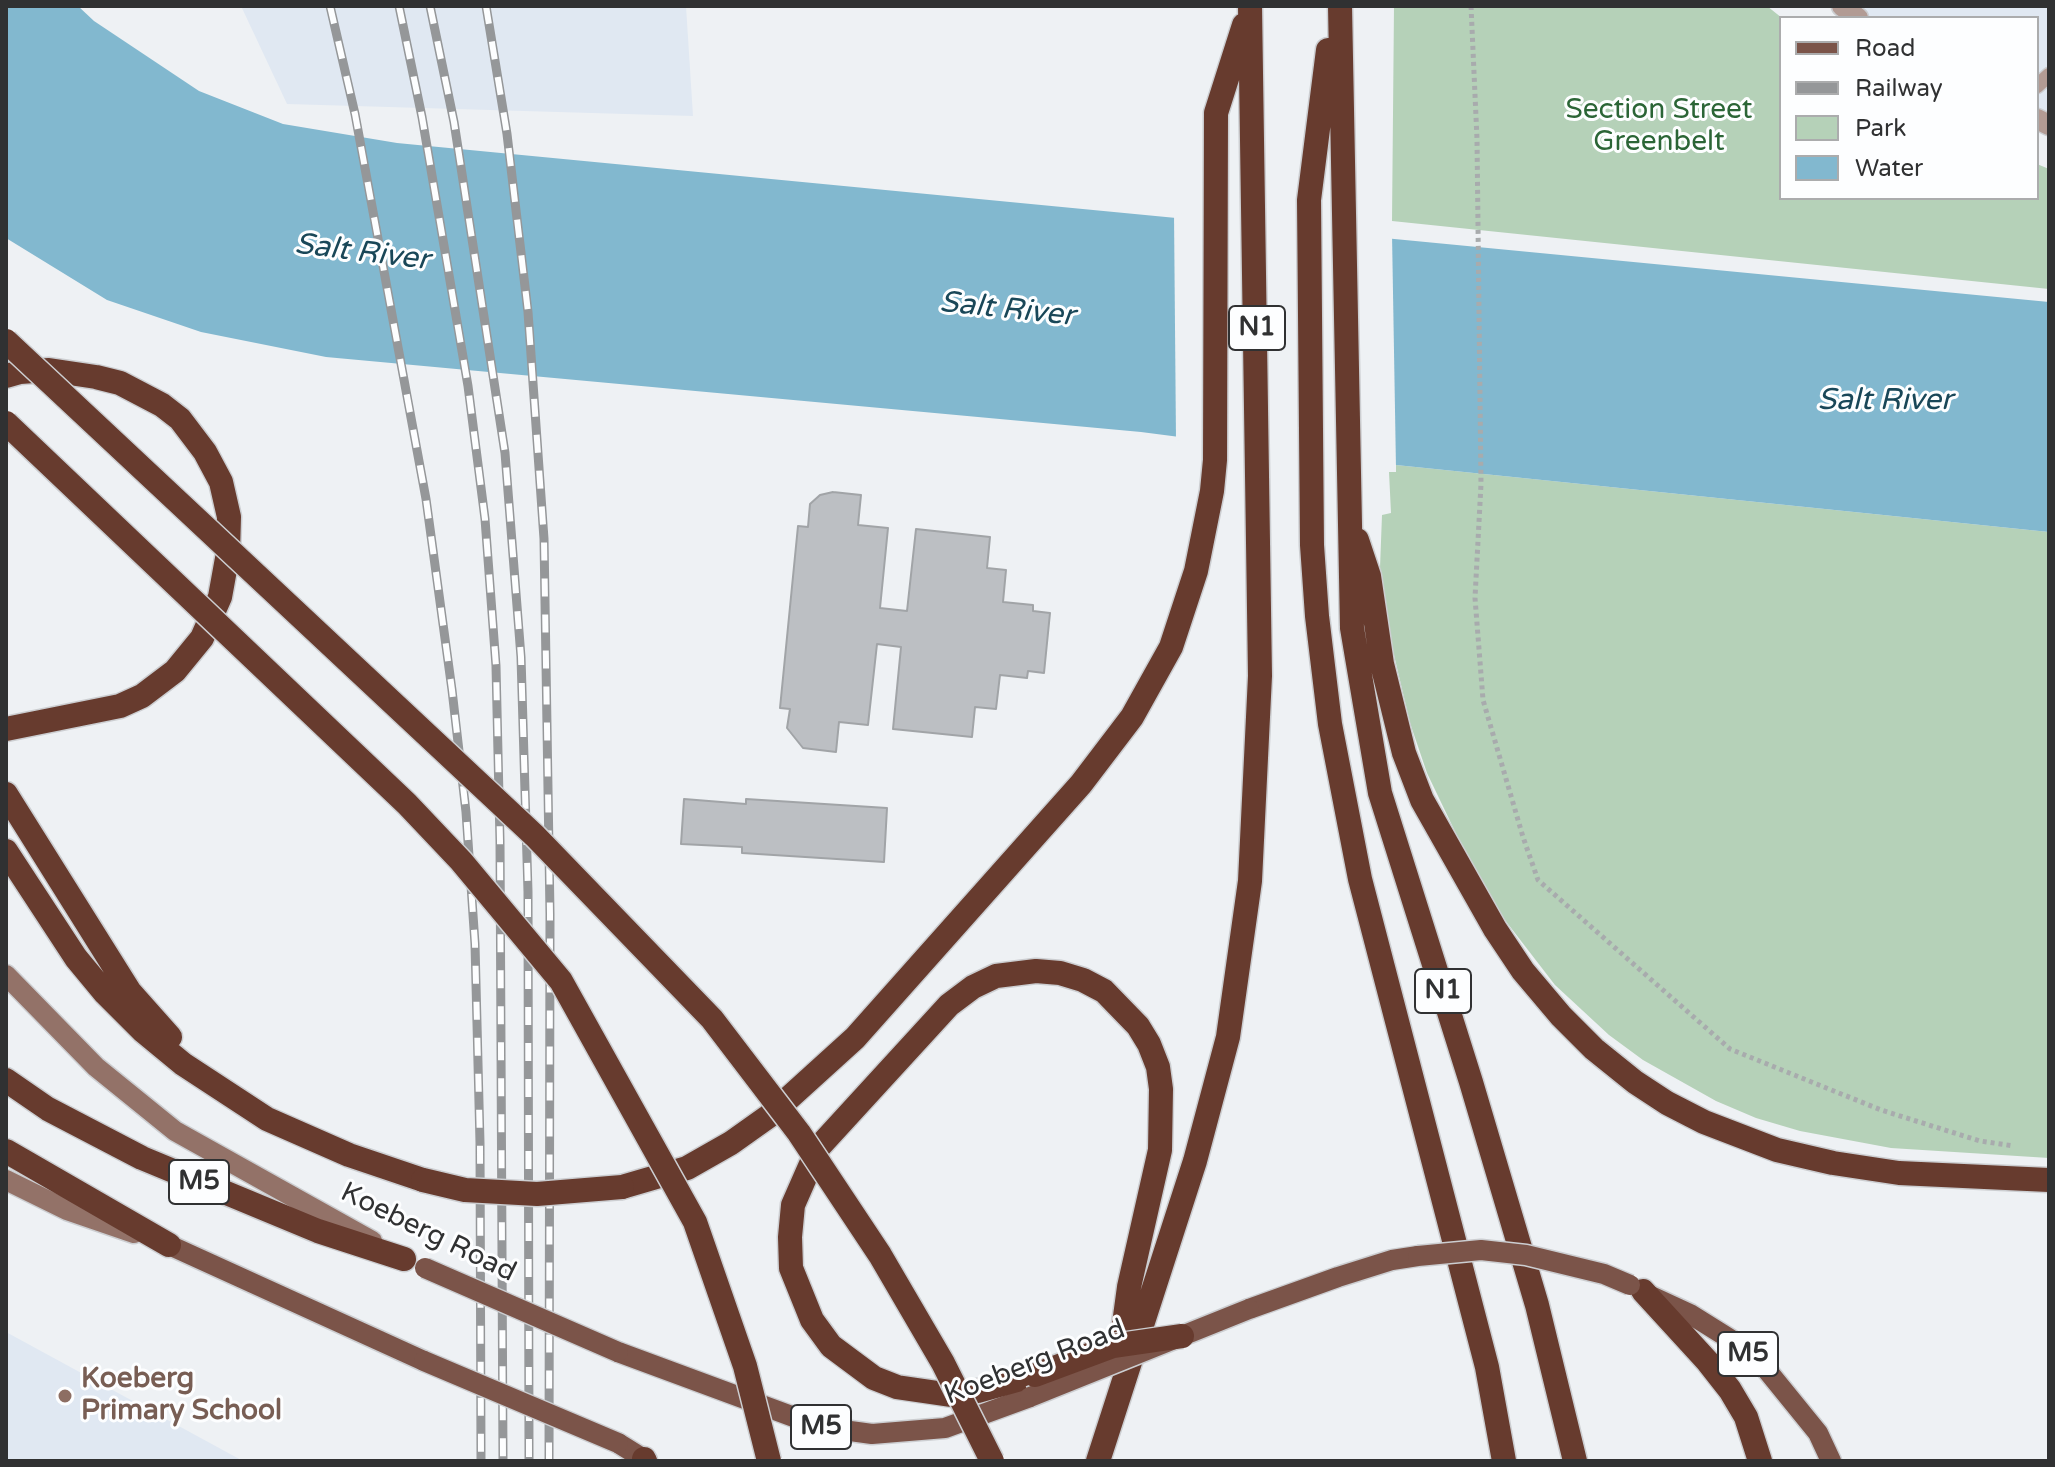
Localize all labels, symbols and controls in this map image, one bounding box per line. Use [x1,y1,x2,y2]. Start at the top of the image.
legend [1779,16,2039,200]
text: Road [1855,34,1915,63]
text: Railway [1855,74,1943,103]
park label: Section Street Greenbelt [1565,94,1753,160]
text: Park [1855,114,1906,143]
text: Water [1855,154,1923,183]
water label: Salt River [293,227,431,279]
water label: Salt River [938,285,1076,335]
road number: N1 [1229,306,1285,350]
water label: Salt River [1817,383,1953,419]
road number: N1 [1415,969,1471,1013]
road number: M5 [169,1160,229,1204]
street label: Koeberg Road [335,1176,521,1290]
street label: Koeberg Road [940,1313,1130,1413]
road number: M5 [1718,1332,1778,1376]
place label: Koeberg Primary School [81,1363,282,1429]
marker: Koeberg Primary School [56,1387,74,1405]
road number: M5 [791,1405,851,1449]

